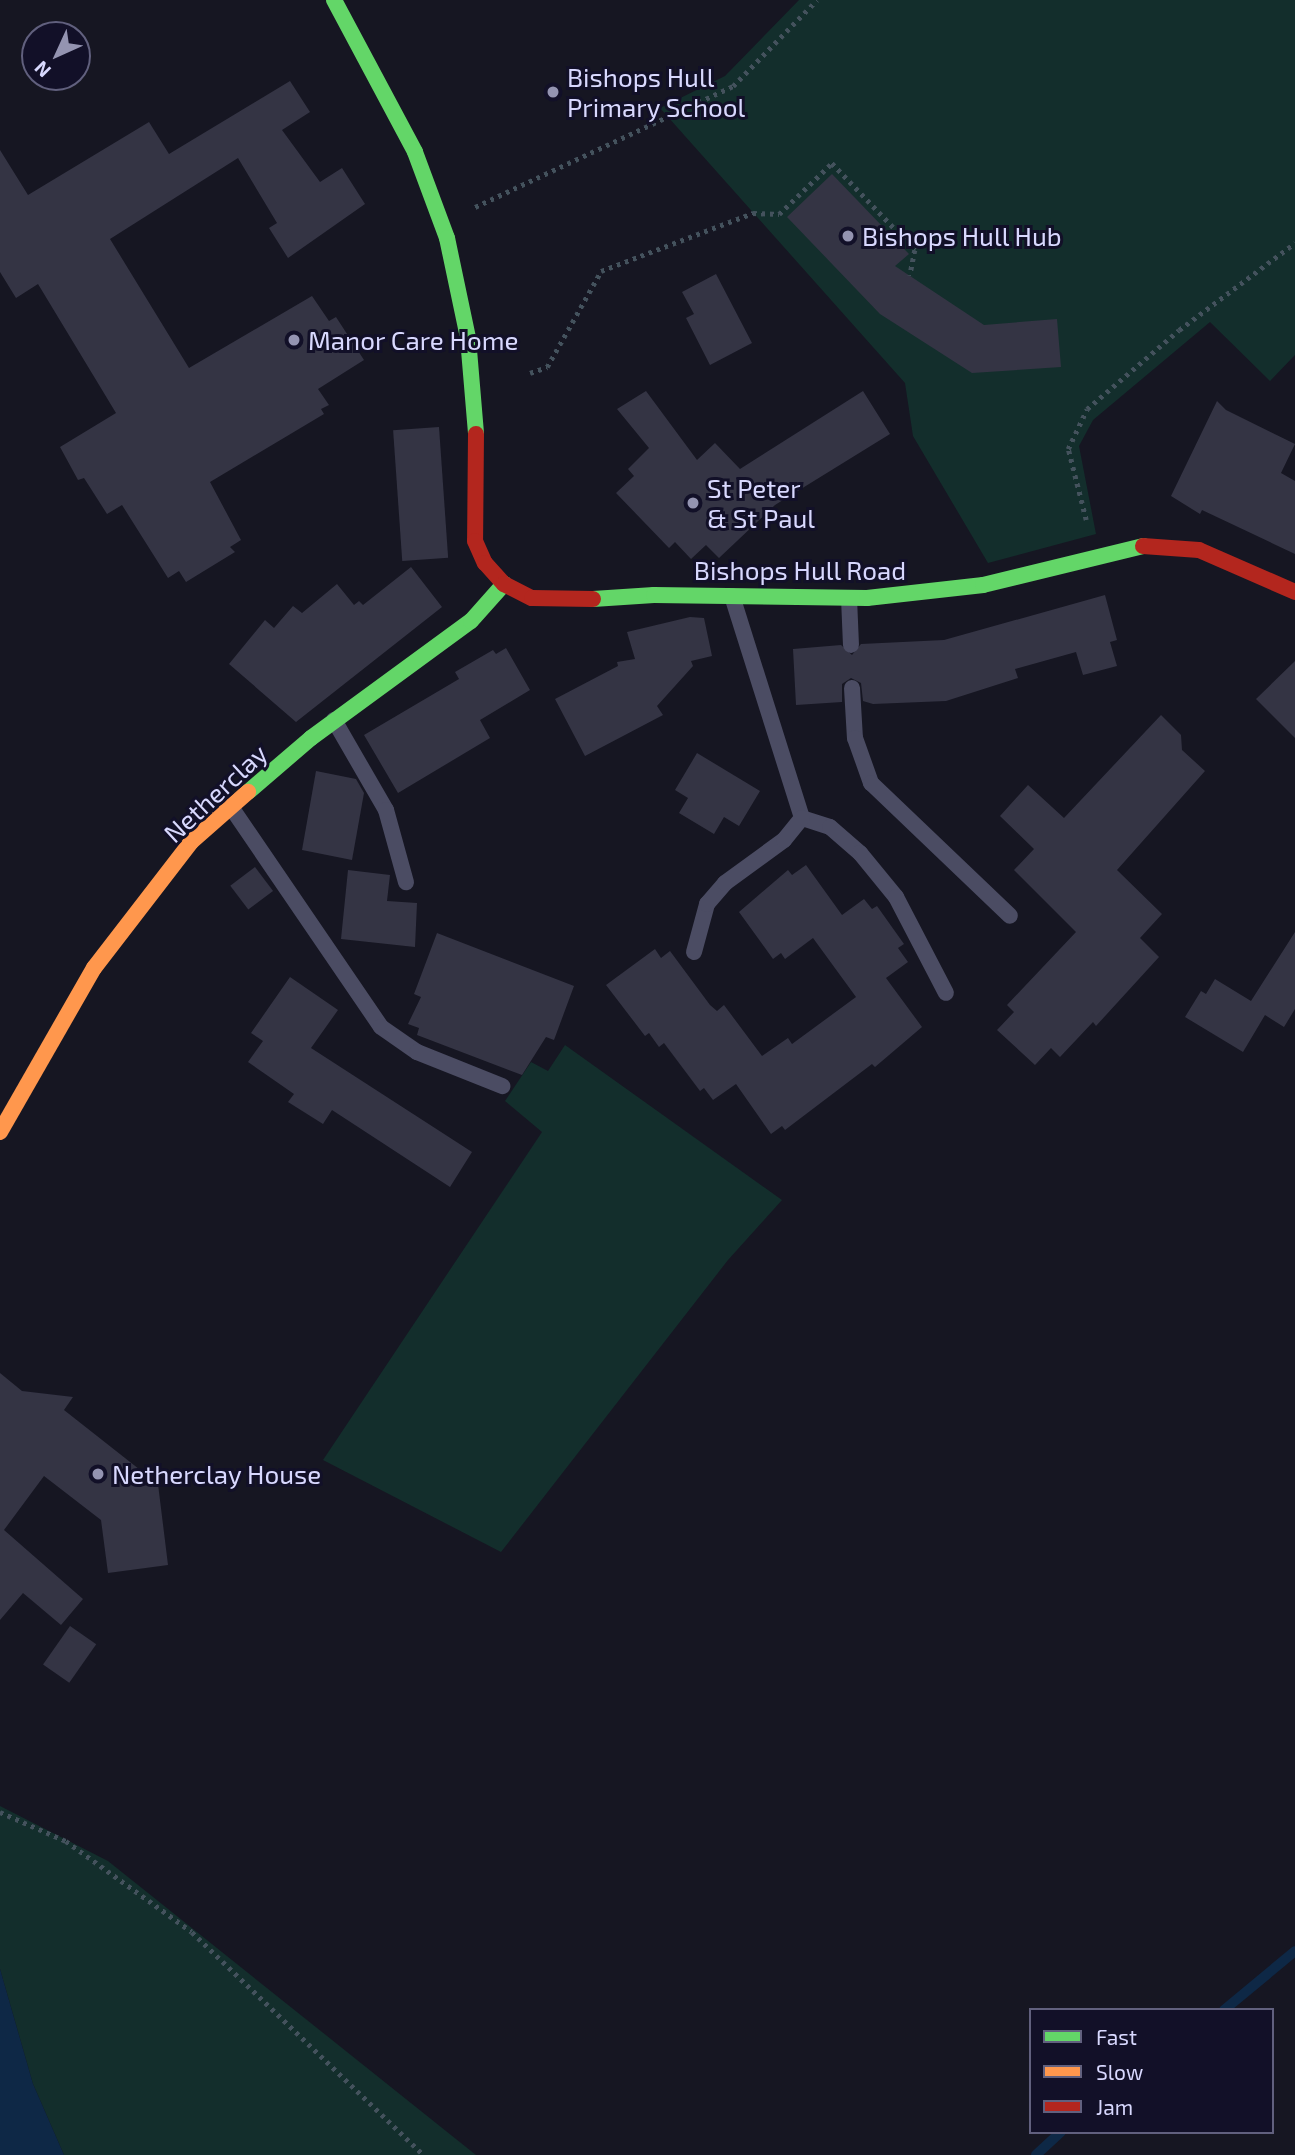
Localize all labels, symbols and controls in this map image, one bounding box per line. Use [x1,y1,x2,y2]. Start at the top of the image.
north arrow [21,21,91,91]
text: N [29,57,55,83]
place label: Bishops Hull Primary School [567,61,746,122]
marker: Bishops Hull Primary School [545,84,561,100]
place label: Bishops Hull Hub [862,220,1062,252]
marker: Bishops Hull Hub [840,228,856,244]
place label: Manor Care Home [308,324,519,356]
marker: Manor Care Home [286,332,302,348]
place label: St Peter & St Paul [707,472,815,534]
marker: St Peter & St Paul [685,495,701,511]
street label: Bishops Hull Road [693,554,907,586]
street label: Netherclay [157,737,273,849]
place label: Netherclay House [112,1458,322,1490]
marker: Netherclay House [90,1466,106,1482]
legend [1029,2008,1274,2134]
text: Fast [1096,2024,1137,2049]
text: Slow [1096,2059,1143,2084]
text: Jam [1096,2094,1133,2119]

